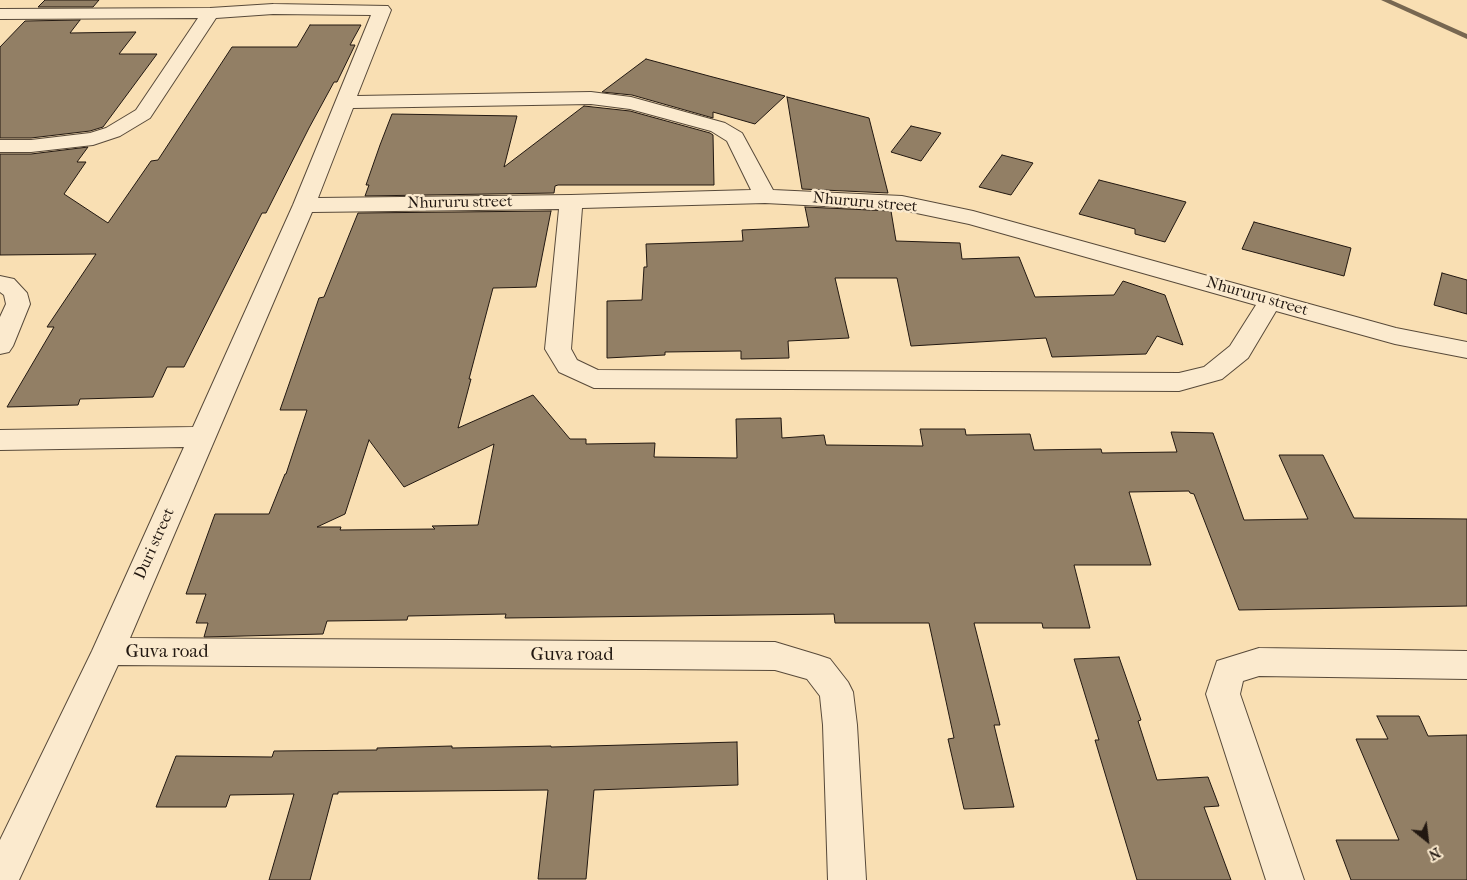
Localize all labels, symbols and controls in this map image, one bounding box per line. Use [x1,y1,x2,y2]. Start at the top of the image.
street label: Nhururu street [812,189,918,217]
street label: Nhururu street [407,192,513,214]
street label: Nhururu street [1204,273,1310,321]
street label: Duri street [131,505,179,583]
street label: Guva road [126,641,208,663]
street label: Guva road [531,644,613,666]
north arrow [1402,815,1452,865]
text: N [1426,844,1443,864]

